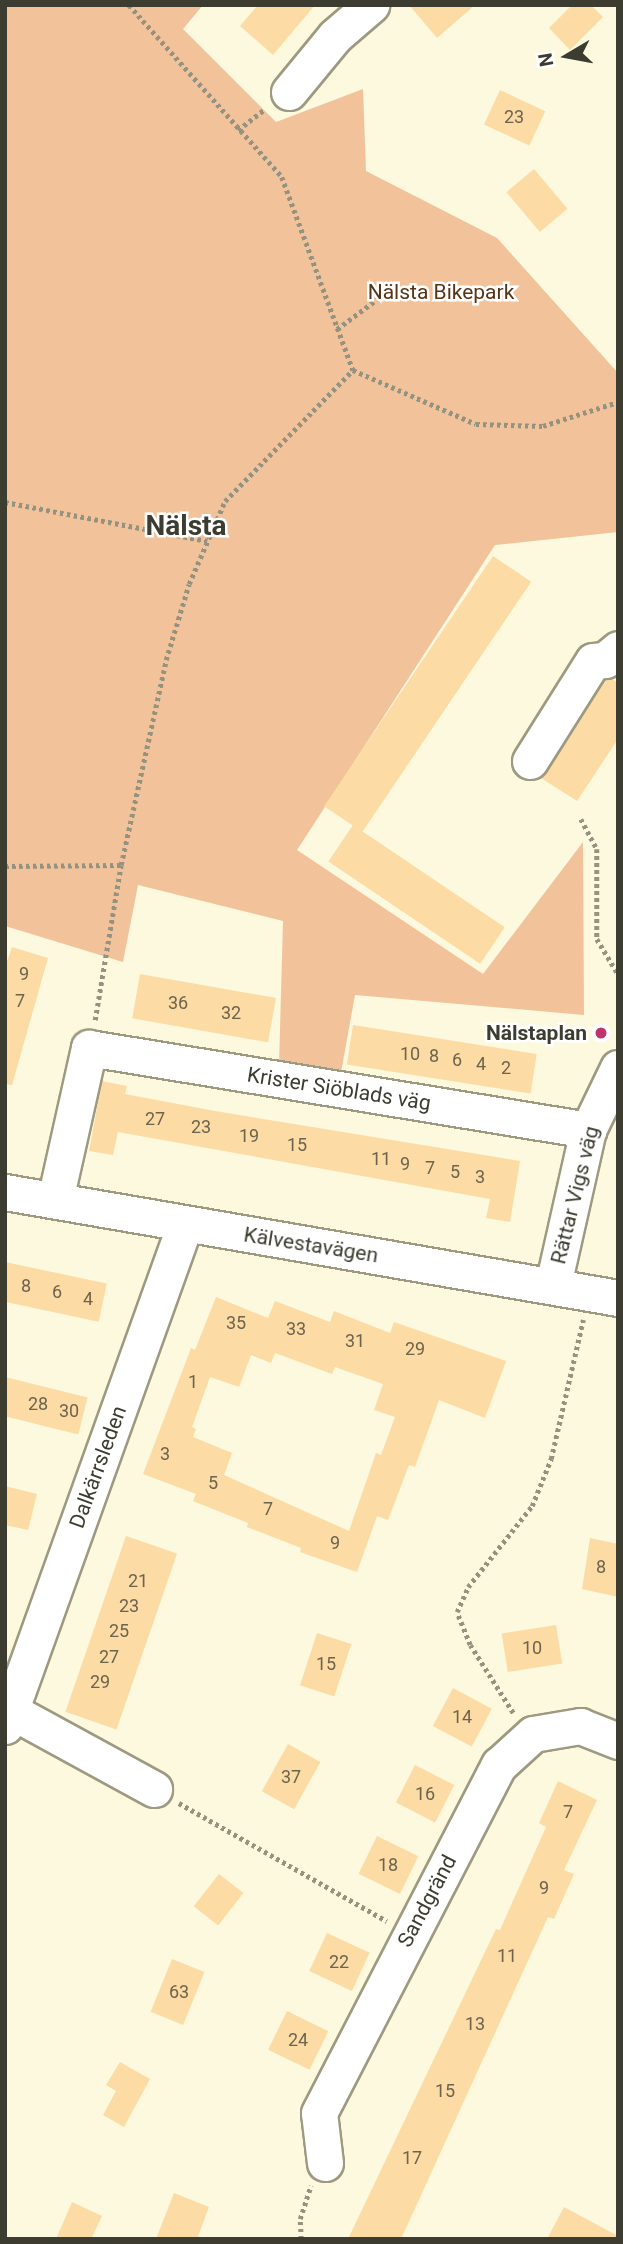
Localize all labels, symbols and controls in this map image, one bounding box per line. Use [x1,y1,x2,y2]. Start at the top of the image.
north arrow [532,21,602,91]
text: N [533,51,558,68]
house number: 23 [504,106,524,128]
park label: Nälsta Bikepark [368,279,514,305]
district label: Nälsta [146,509,226,543]
house number: 9 [19,963,29,985]
house number: 7 [15,990,25,1012]
house number: 36 [168,992,188,1014]
house number: 32 [221,1002,241,1024]
place label: Nälstaplan [486,1020,587,1046]
marker: Nälstaplan [593,1025,609,1041]
house number: 10 [400,1043,420,1065]
house number: 8 [429,1045,439,1067]
house number: 6 [452,1049,462,1071]
house number: 4 [476,1053,486,1075]
house number: 2 [501,1057,511,1079]
street label: Krister Siöblads väg [245,1062,433,1116]
house number: 27 [145,1108,165,1130]
house number: 23 [191,1116,211,1138]
street label: Rättar Vigs väg [546,1123,604,1267]
house number: 19 [239,1125,259,1147]
house number: 15 [287,1134,307,1156]
house number: 11 [371,1148,391,1170]
house number: 9 [400,1153,410,1175]
house number: 7 [425,1157,435,1179]
house number: 5 [450,1161,460,1183]
house number: 3 [475,1166,485,1188]
street label: Kälvestavägen [242,1222,380,1268]
house number: 8 [21,1275,31,1297]
house number: 6 [52,1281,62,1303]
house number: 4 [83,1288,93,1310]
house number: 35 [226,1312,246,1334]
house number: 33 [286,1318,306,1340]
house number: 31 [345,1330,365,1352]
house number: 29 [405,1338,425,1360]
house number: 1 [188,1371,198,1393]
house number: 28 [28,1393,48,1415]
house number: 30 [59,1400,79,1422]
street label: Dalkärrsleden [64,1402,132,1532]
house number: 3 [160,1443,170,1465]
house number: 5 [208,1472,218,1494]
house number: 7 [263,1498,273,1520]
house number: 9 [330,1532,340,1554]
house number: 8 [596,1556,606,1578]
house number: 21 [128,1570,148,1592]
house number: 23 [119,1595,139,1617]
house number: 25 [109,1620,129,1642]
house number: 10 [522,1637,542,1659]
house number: 27 [99,1646,119,1668]
house number: 15 [316,1653,336,1675]
house number: 29 [90,1671,110,1693]
house number: 14 [452,1706,472,1728]
house number: 37 [281,1766,301,1788]
house number: 16 [415,1783,435,1805]
house number: 7 [563,1801,573,1823]
street label: Sandgränd [392,1851,462,1951]
house number: 18 [378,1854,398,1876]
house number: 9 [539,1877,549,1899]
house number: 11 [497,1945,517,1967]
house number: 22 [329,1951,349,1973]
house number: 63 [169,1981,189,2003]
house number: 13 [465,2013,485,2035]
house number: 24 [288,2029,308,2051]
house number: 15 [435,2080,455,2102]
house number: 17 [402,2147,422,2169]

